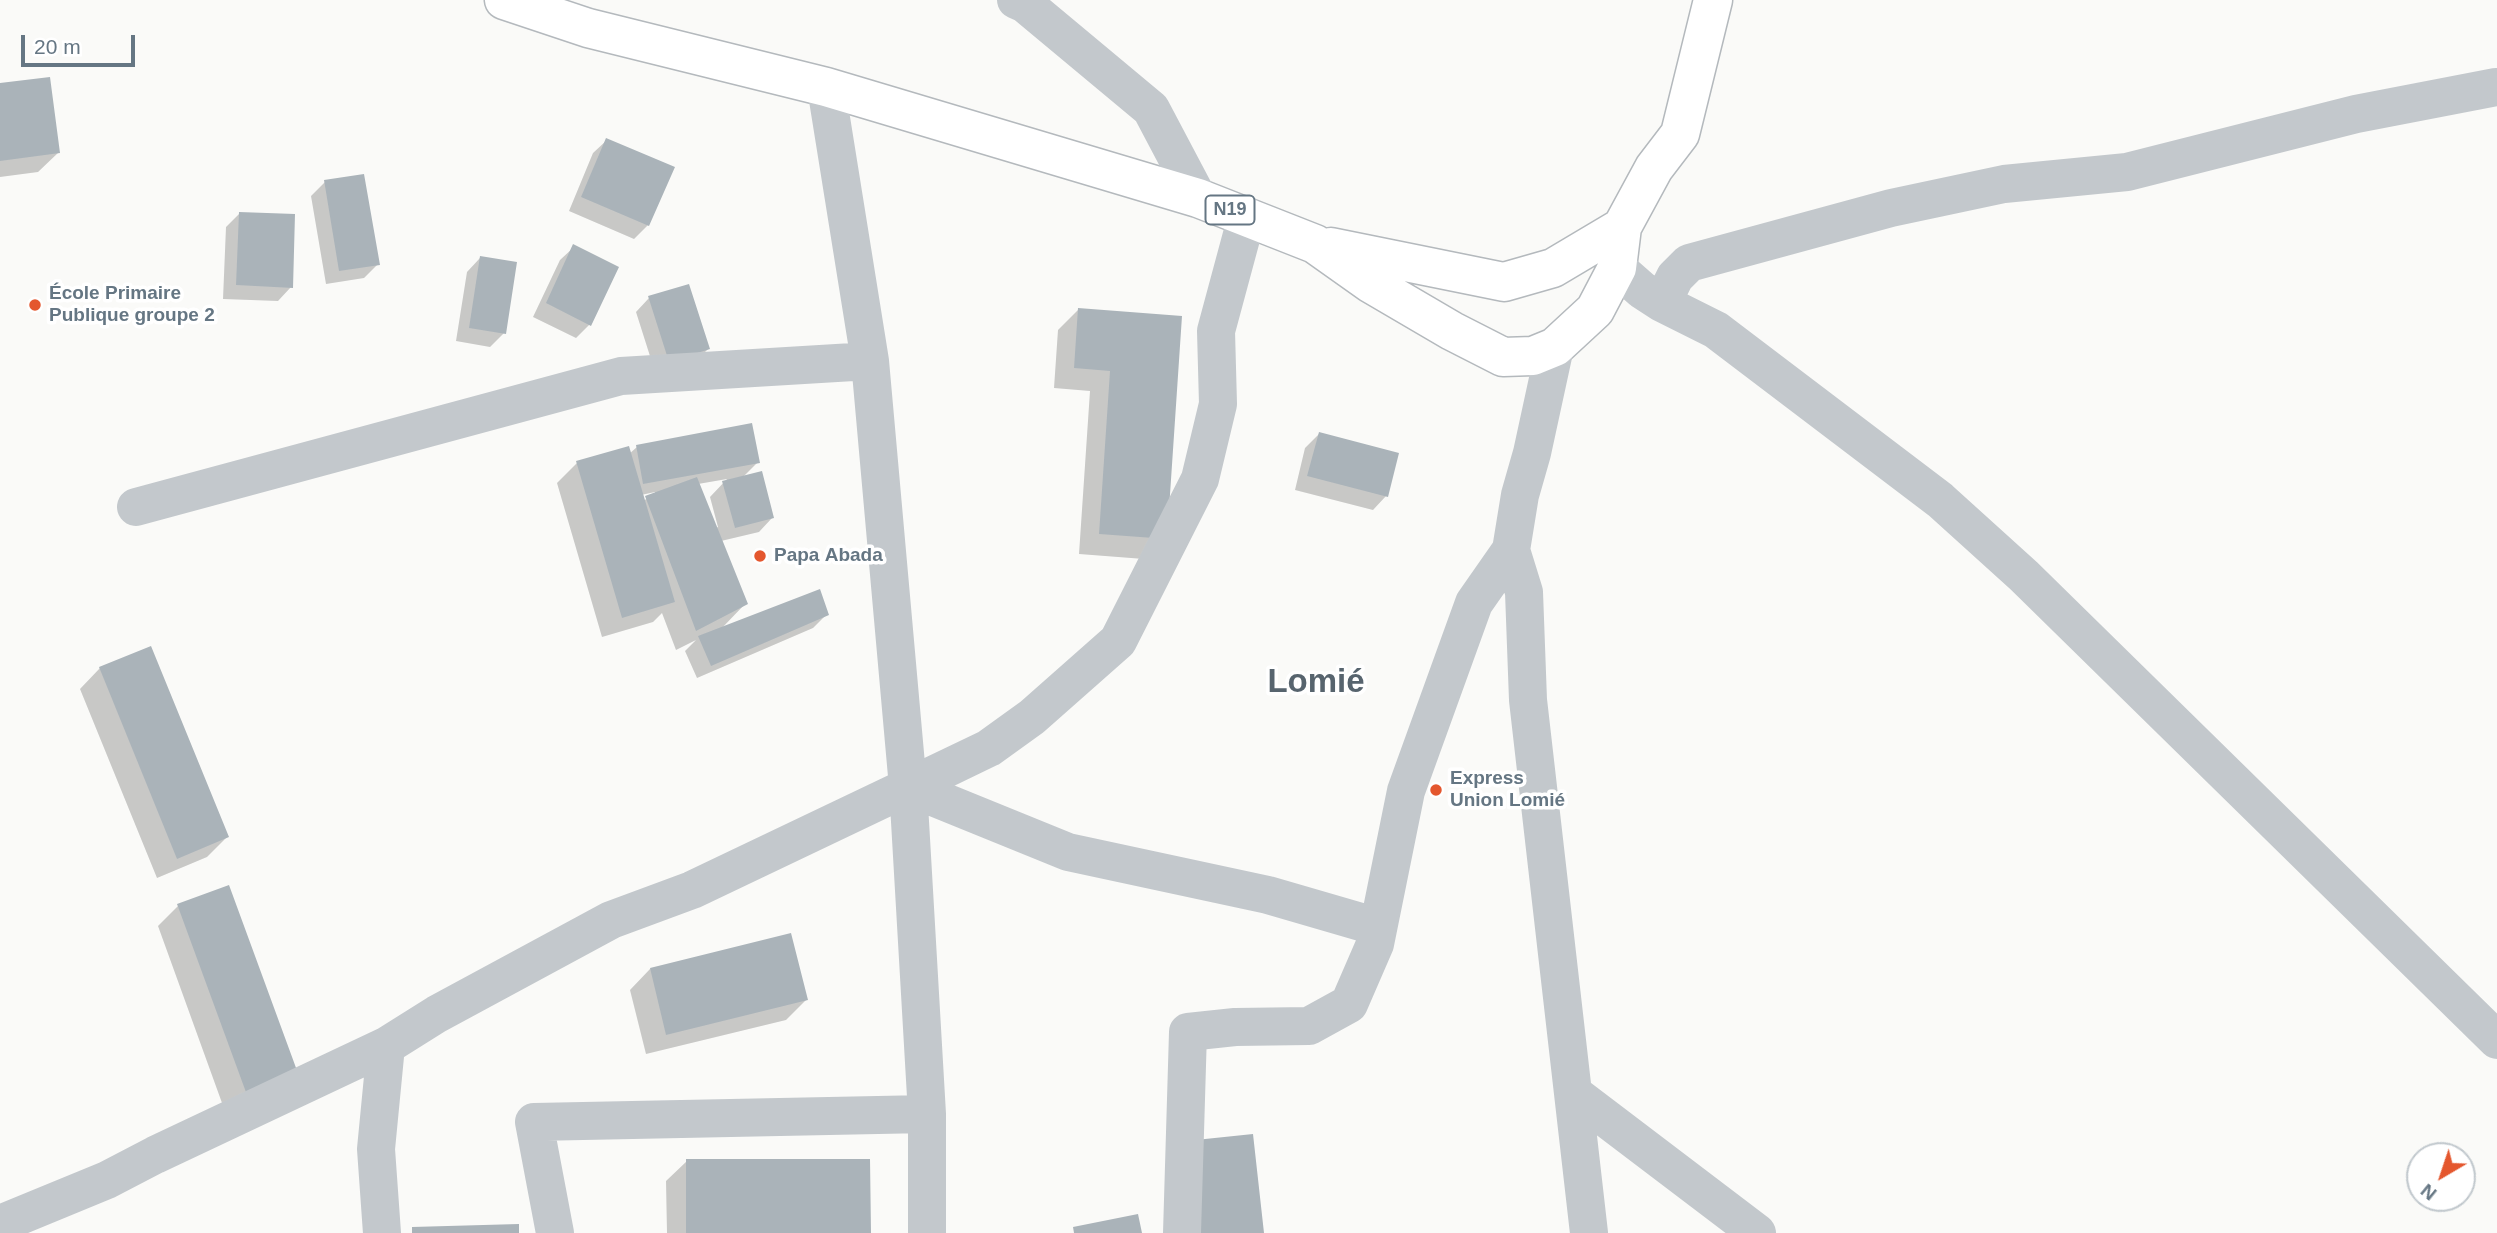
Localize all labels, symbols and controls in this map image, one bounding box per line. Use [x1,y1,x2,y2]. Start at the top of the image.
scale bar [24,21,138,65]
text: 20 m [34,35,81,58]
road number: N19 [1206,196,1254,224]
place label: École Primaire Publique groupe 2 [49,283,215,327]
marker: École Primaire Publique groupe 2 [27,297,43,313]
place label: Papa Abada [774,545,883,567]
marker: Papa Abada [752,548,768,564]
district label: Lomié [1267,663,1365,703]
place label: Express Union Lomié [1450,768,1565,812]
marker: Express Union Lomié [1428,782,1444,798]
north arrow [2406,1142,2476,1212]
text: N [2417,1180,2441,1205]

